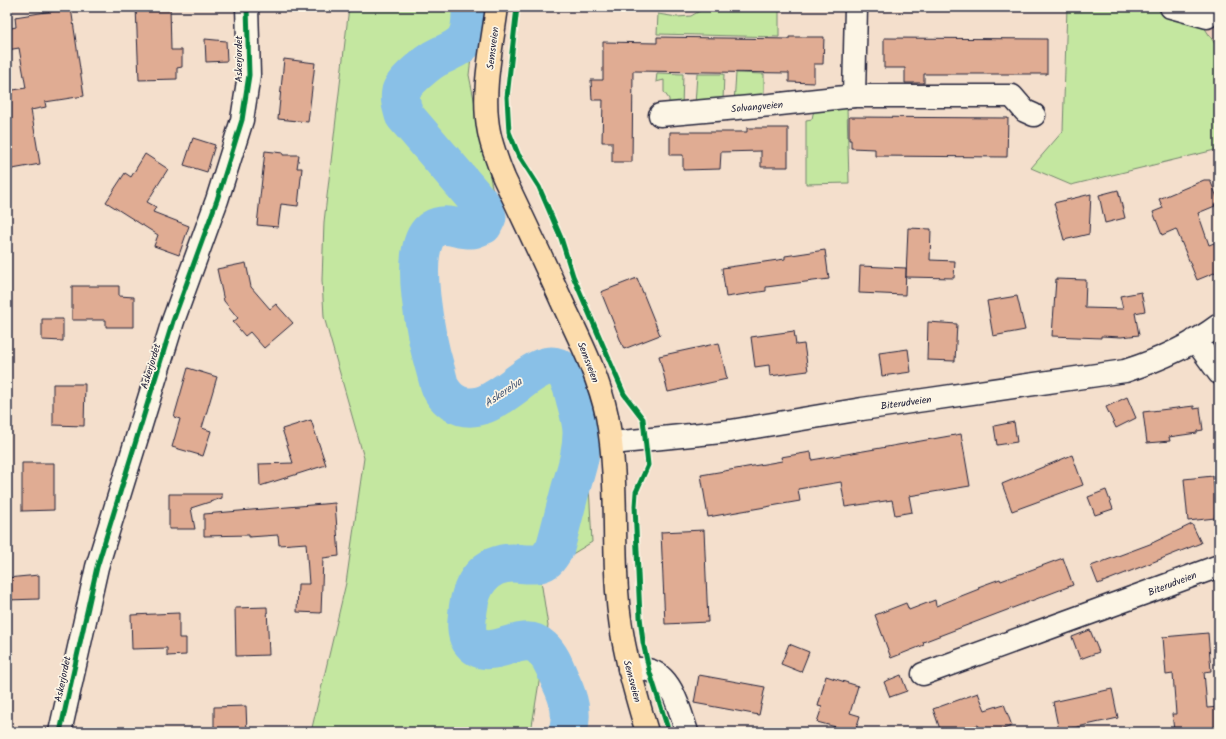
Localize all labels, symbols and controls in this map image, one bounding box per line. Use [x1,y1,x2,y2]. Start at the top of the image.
street label: Semsveien [482,26,504,70]
street label: Askerjordet [231,36,247,82]
street label: Solvangveien [730,97,784,117]
street label: Semsveien [573,339,603,385]
street label: Askerjordet [136,342,165,391]
water label: Askerelva [481,373,527,412]
street label: Biterudveien [880,392,933,414]
street label: Biterudveien [1146,567,1199,601]
street label: Askerjordet [50,655,76,704]
street label: Semsveien [619,658,645,704]

